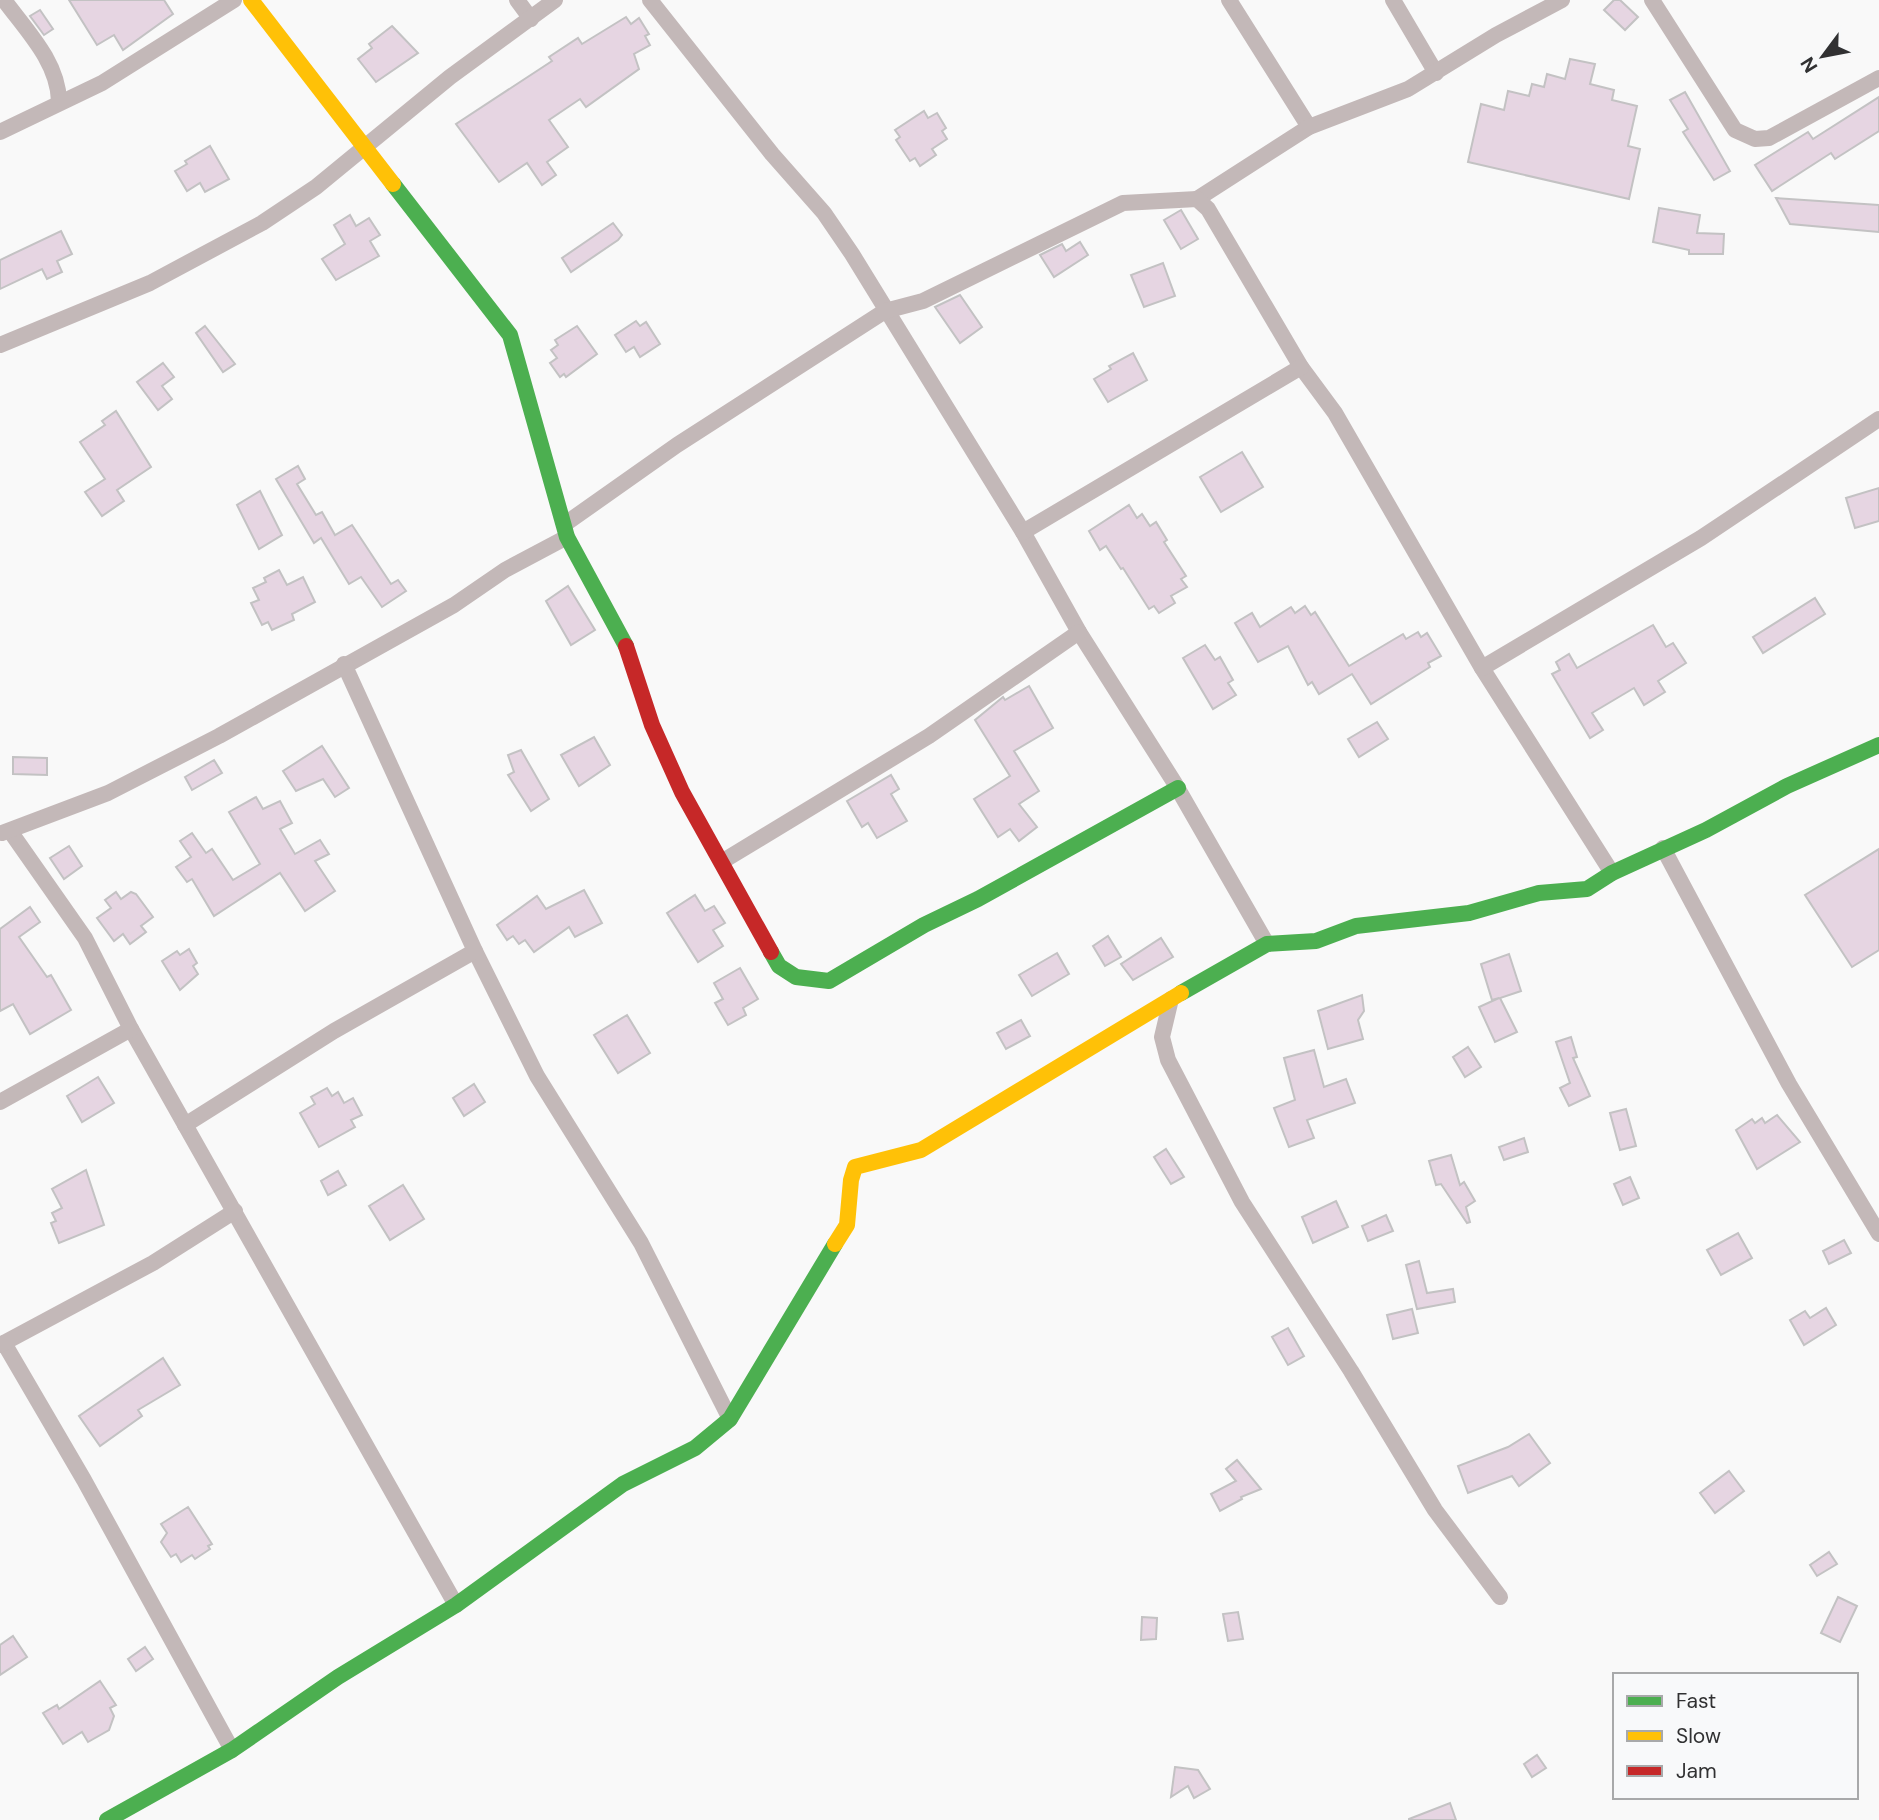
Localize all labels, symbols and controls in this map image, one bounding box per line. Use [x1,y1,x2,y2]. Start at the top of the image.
north arrow [1788,21,1858,91]
text: N [1795,52,1823,77]
legend [1613,1673,1858,1799]
text: Fast [1676,1687,1716,1715]
text: Slow [1676,1722,1721,1750]
text: Jam [1676,1757,1717,1785]

